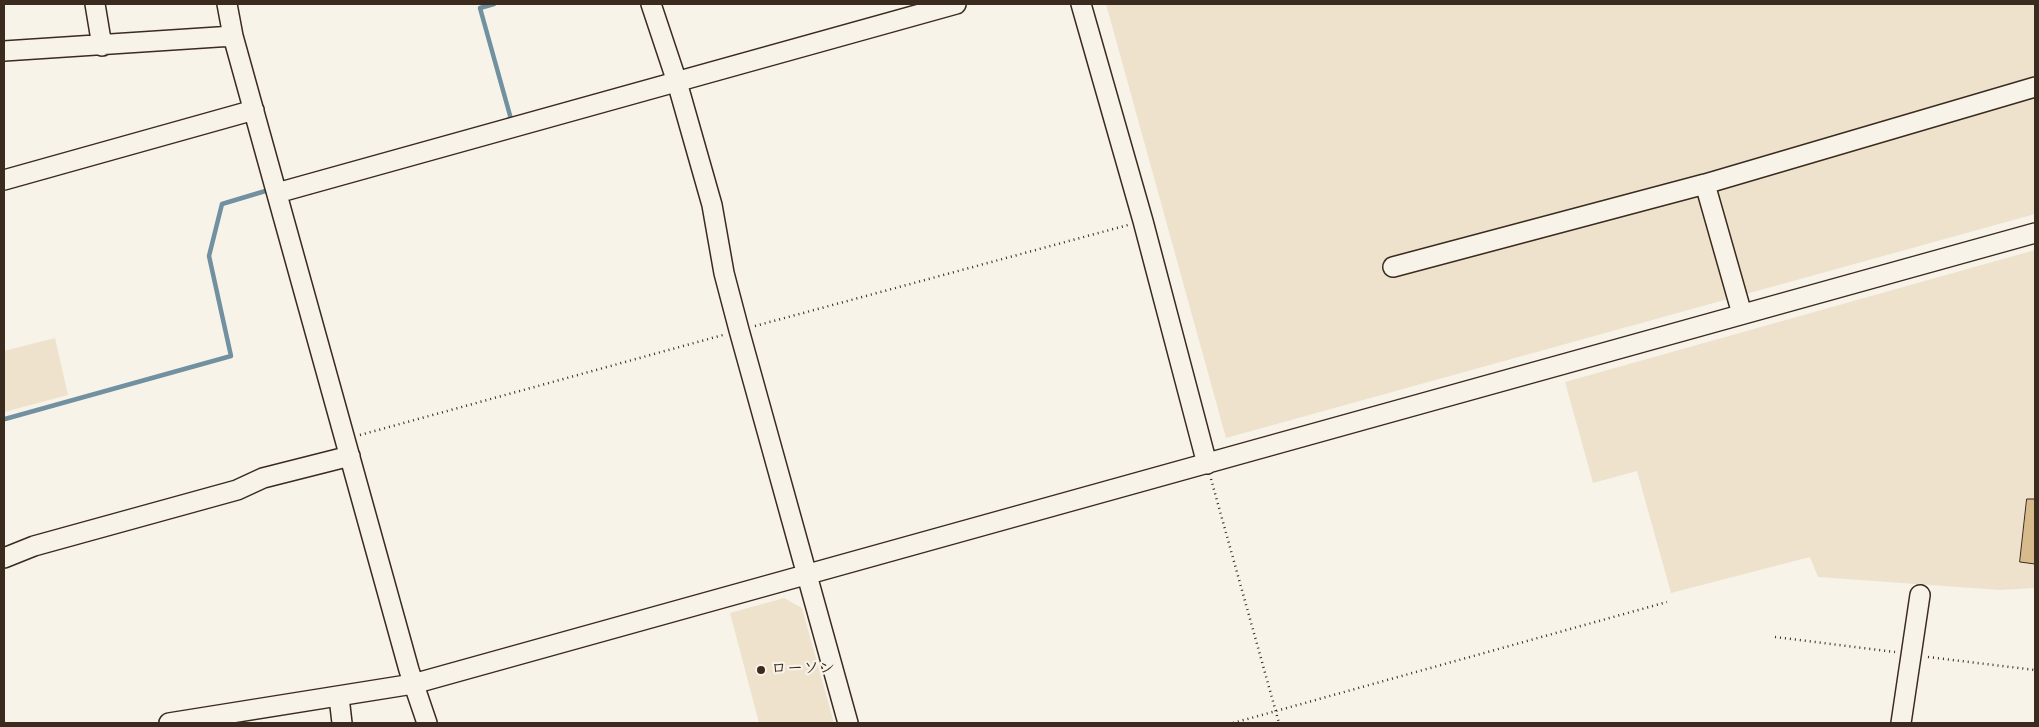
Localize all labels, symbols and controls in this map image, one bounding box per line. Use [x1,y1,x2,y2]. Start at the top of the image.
place label: ローソン [771,660,835,680]
marker: ローソン [755,664,767,676]

